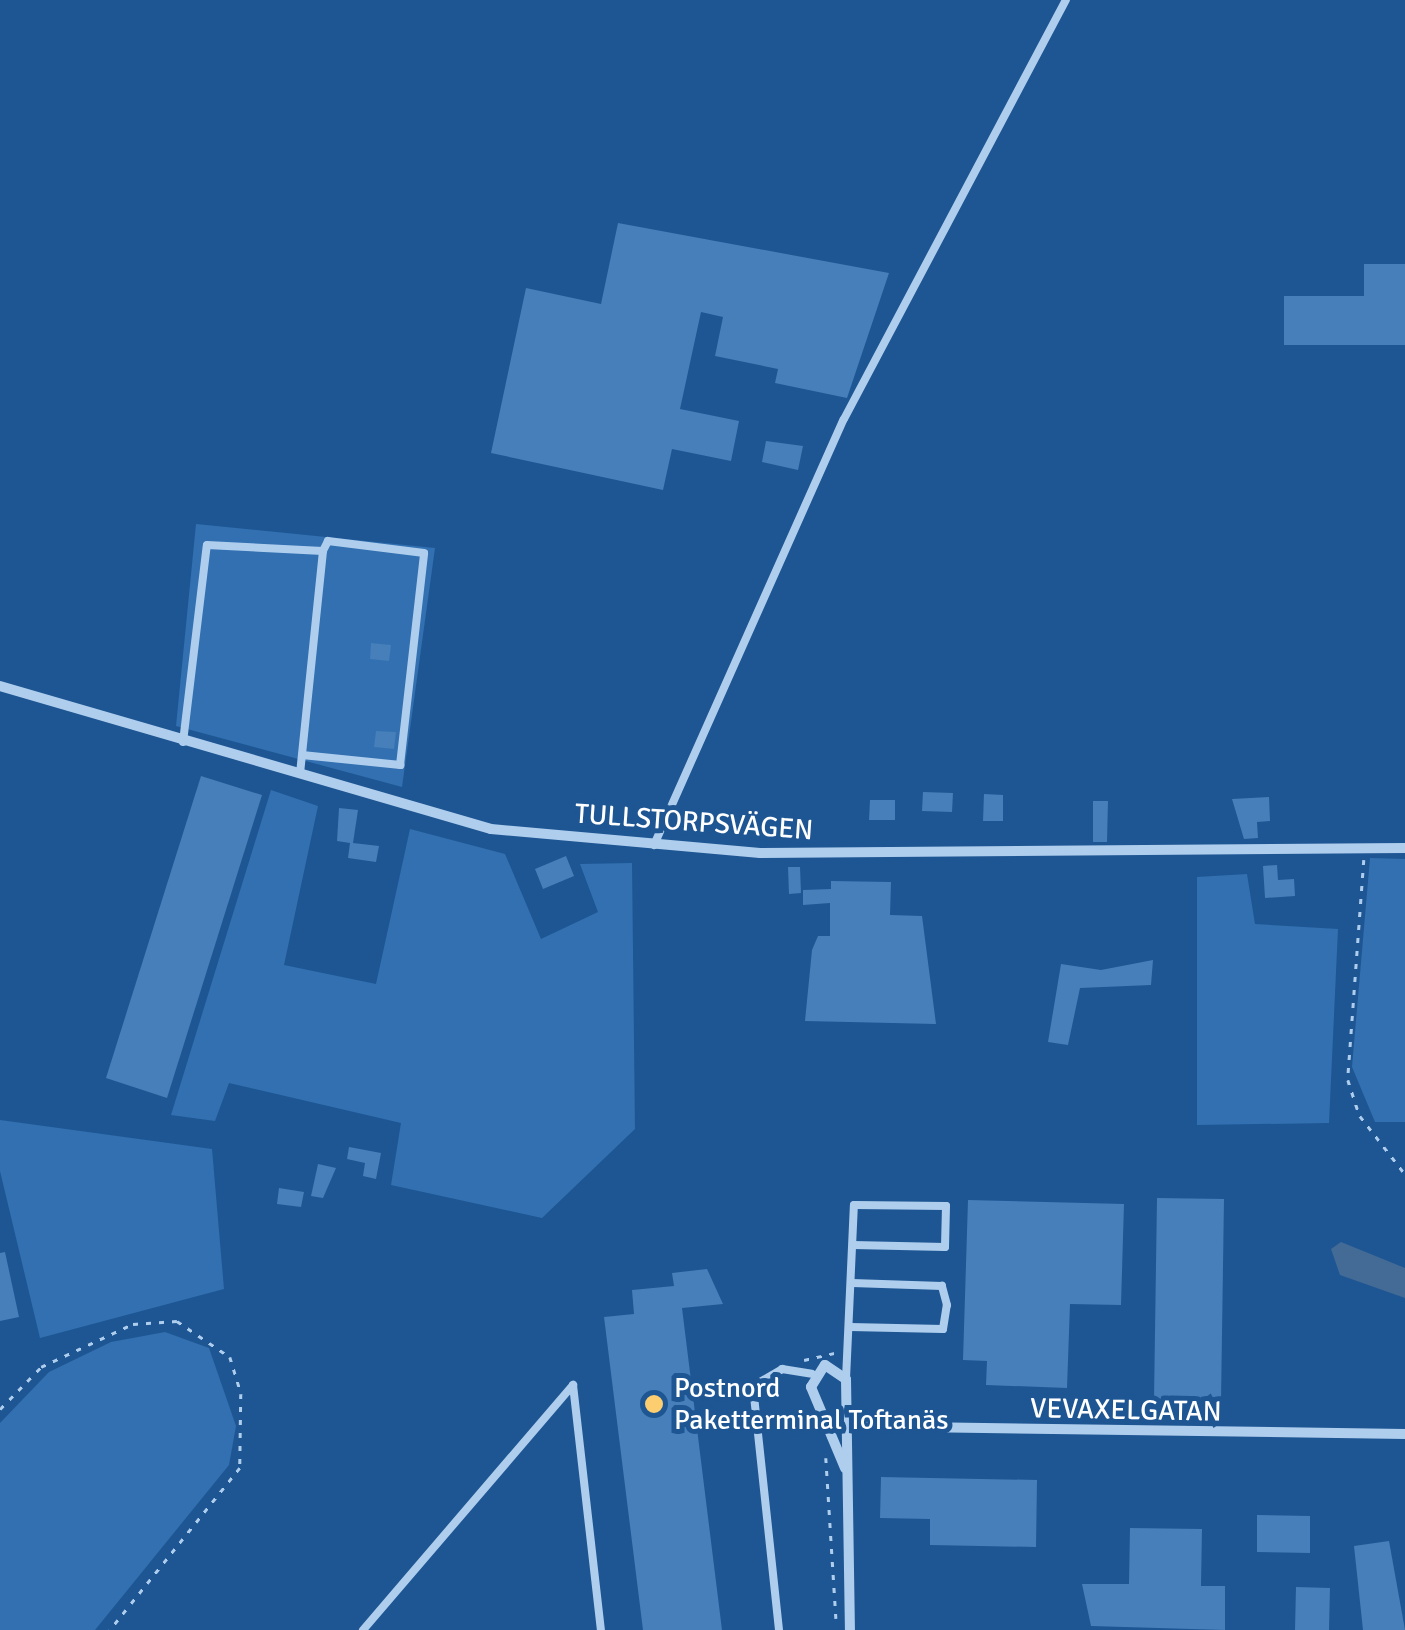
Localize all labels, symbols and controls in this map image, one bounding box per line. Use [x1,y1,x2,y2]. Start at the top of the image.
street label: TULLSTORPSVÄGEN [574,797,814,847]
place label: Postnord Paketterminal Toftanäs [674,1371,948,1437]
street label: VEVAXELGATAN [1030,1392,1222,1428]
marker: Postnord Paketterminal Toftanäs [643,1393,665,1415]

